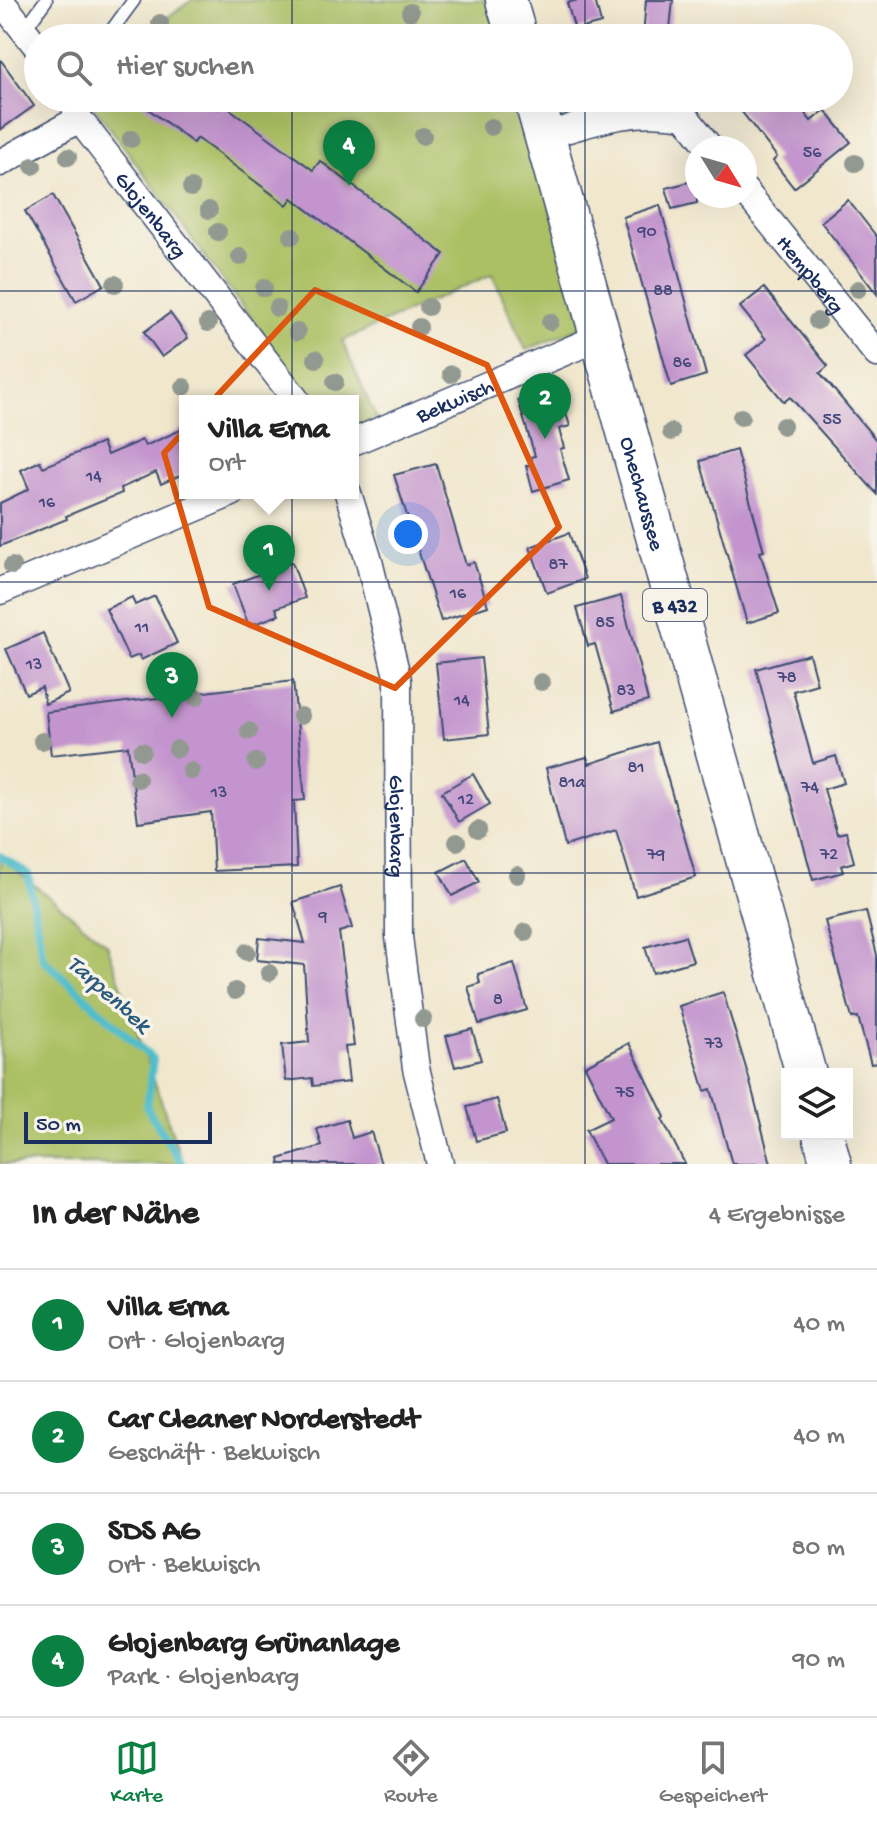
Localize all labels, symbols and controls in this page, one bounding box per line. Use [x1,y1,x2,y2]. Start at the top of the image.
search box [24,24,853,112]
icon: search [52,46,96,90]
text: Hier suchen [116,51,254,86]
pin: 4 [323,120,375,186]
north arrow [685,136,757,208]
house number: 56 [803,143,822,164]
street label: Glojenbarg [108,168,191,265]
house number: 90 [636,222,657,243]
street label: Hempberg [769,231,848,320]
house number: 88 [653,281,673,302]
house number: 86 [673,353,692,374]
pin: 2 [519,373,571,439]
street label: Bekwisch [412,375,499,431]
popup [179,395,359,499]
house number: 55 [823,410,841,431]
text: Villa Erna [209,414,329,449]
street label: Ohechaussee [612,434,669,555]
text: Ort [209,449,244,480]
house number: 14 [85,467,102,488]
house number: 16 [38,493,56,514]
your location [388,514,428,554]
pin: 1 [243,525,295,591]
house number: 87 [548,555,568,576]
house number: 16 [449,584,467,605]
road number: B 432 [643,589,707,621]
house number: 85 [595,613,615,634]
house number: 11 [134,618,149,639]
pin: 3 [146,652,198,718]
house number: 13 [25,655,42,676]
house number: 78 [776,668,797,689]
house number: 83 [616,681,636,702]
house number: 14 [453,691,470,712]
house number: 81 [627,758,645,779]
house number: 81a [558,773,587,794]
street label: Glojenbarg [381,775,408,878]
house number: 74 [800,778,819,799]
house number: 13 [210,783,227,804]
house number: 12 [457,790,474,811]
house number: 79 [646,845,665,866]
house number: 72 [819,845,838,866]
house number: 9 [317,907,328,928]
water label: Tarpenbek [60,951,157,1042]
house number: 8 [493,990,503,1011]
house number: 73 [704,1034,723,1055]
map controls [781,1068,853,1140]
button: layers [781,1068,853,1140]
house number: 75 [615,1083,634,1104]
scale bar [24,1108,212,1144]
text: 50 m [36,1113,81,1139]
text: In der Nähe [32,1196,199,1236]
text: 4 Ergebnisse [709,1201,845,1232]
text: Villa Erna [108,1292,228,1327]
text: 1 [53,1310,63,1341]
text: 40 m [793,1310,845,1341]
text: Ort · Glojenbarg [108,1327,285,1358]
text: Car Cleaner Norderstedt [108,1404,419,1439]
text: 2 [52,1422,64,1453]
text: 40 m [793,1422,845,1453]
text: Geschäft · Bekwisch [108,1439,320,1470]
text: SDS AG [108,1516,199,1551]
text: 3 [51,1534,65,1565]
text: 80 m [791,1534,845,1565]
text: Ort · Bekwisch [108,1551,260,1582]
text: Glojenbarg Grünanlage [108,1628,399,1663]
text: 4 [52,1646,64,1677]
text: 90 m [793,1646,845,1677]
text: Park · Glojenbarg [108,1663,299,1694]
tab: Karte [111,1736,163,1810]
tab: Route [384,1736,438,1810]
tab: Gespeichert [659,1736,766,1810]

